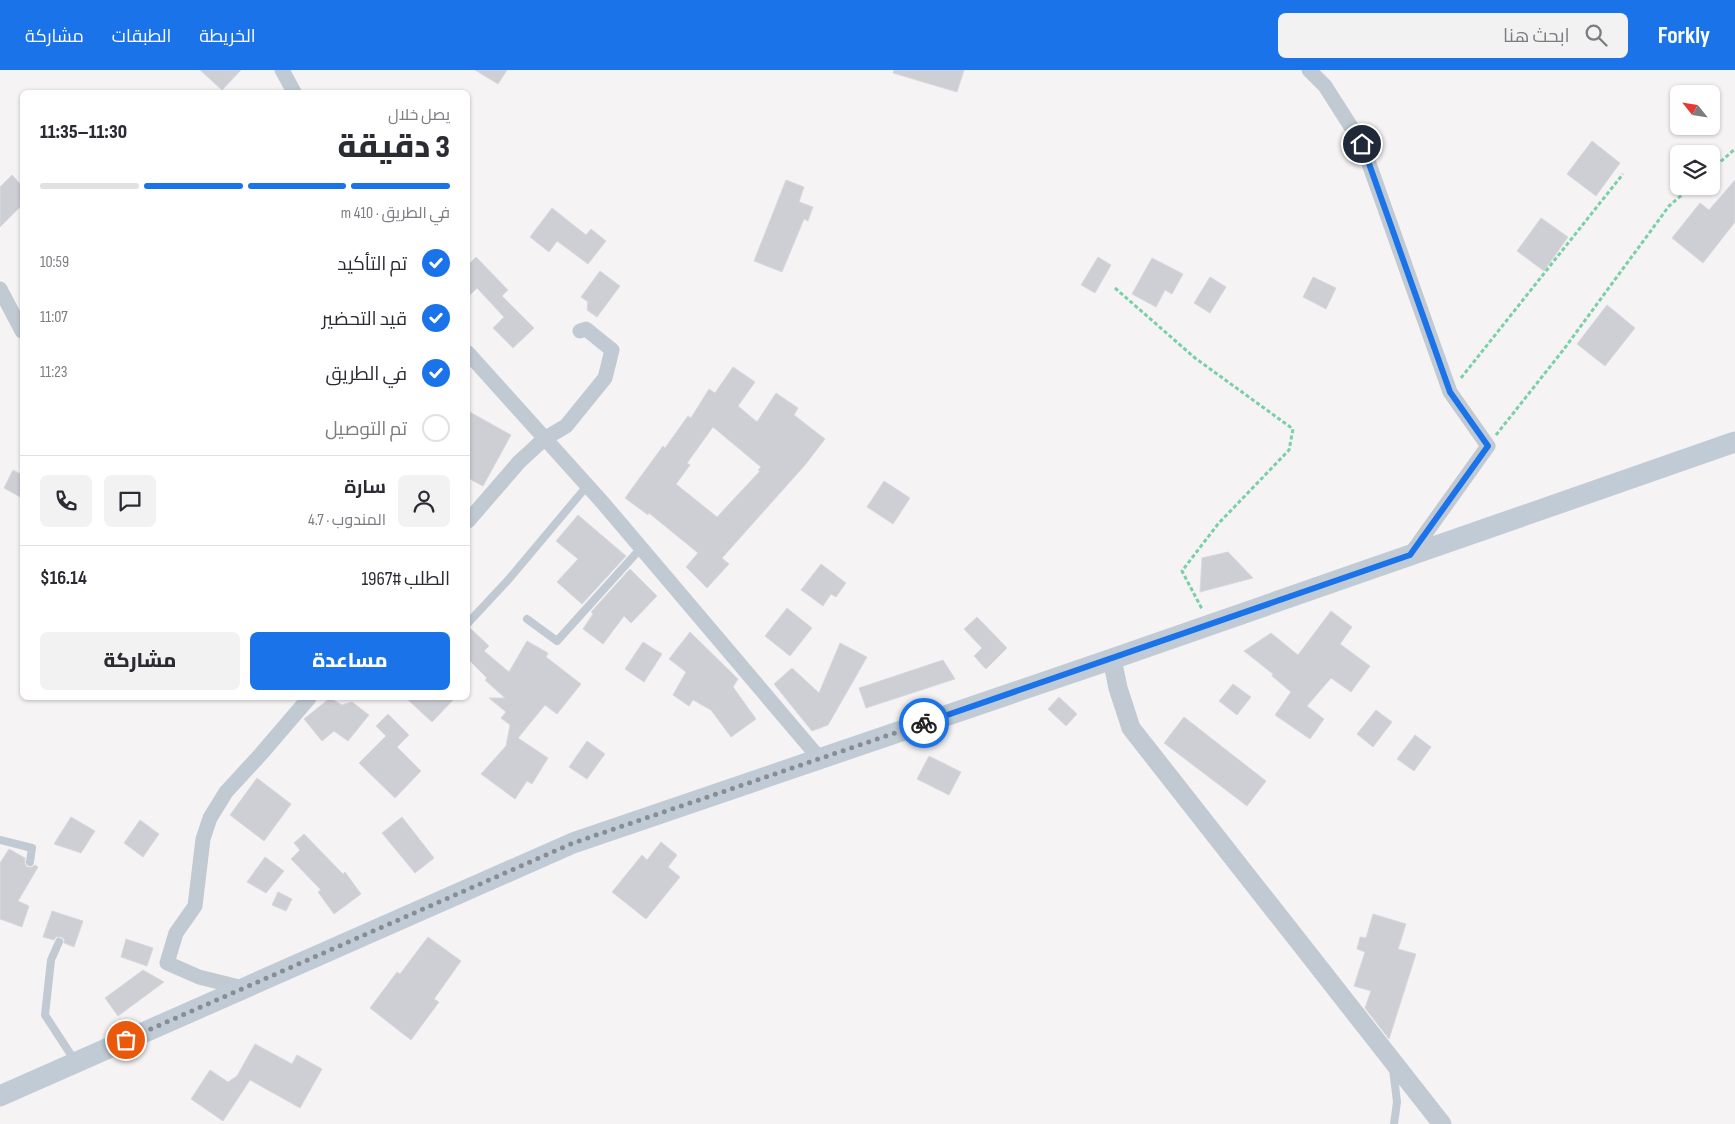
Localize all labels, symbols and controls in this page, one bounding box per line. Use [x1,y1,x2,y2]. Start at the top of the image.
search box [1278,13,1628,58]
icon: search [1582,21,1610,49]
text: Forkly [1658,21,1710,50]
text: ابحث هنا [1503,25,1570,48]
text: مشاركة [25,26,84,47]
text: الطبقات [112,26,171,47]
text: الخريطة [199,26,256,47]
north arrow [1670,85,1720,135]
map controls [1670,85,1720,195]
text: يصل خلال [388,106,450,125]
text: 11:30–11:35 [40,121,127,144]
pin [1341,123,1383,165]
text: 3 دقيقة [337,128,450,167]
icon: home [1348,130,1376,158]
button: layers [1670,145,1720,195]
text: في الطريق · 410 m [341,204,450,223]
icon: check [422,249,450,277]
text: 10:59 [40,253,69,272]
text: تم التأكيد [337,253,407,276]
icon: check [422,304,450,332]
text: 11:07 [40,308,68,327]
text: قيد التحضير [322,308,407,331]
icon: check [422,359,450,387]
text: 11:23 [40,363,68,382]
text: في الطريق [326,363,407,386]
text: تم التوصيل [325,418,407,441]
button: phone [40,475,92,527]
button: chat [104,475,156,527]
button: person [398,475,450,527]
text: سارة [344,476,386,499]
text: المندوب · 4.7 [308,511,386,530]
text: $16.14 [40,567,87,590]
text: الطلب #1967 [361,568,450,591]
button: مشاركة [40,632,240,690]
button: مساعدة [250,632,450,690]
courier [899,698,949,748]
icon: bike [910,709,938,737]
pin [105,1019,147,1061]
icon: bag [112,1026,140,1054]

